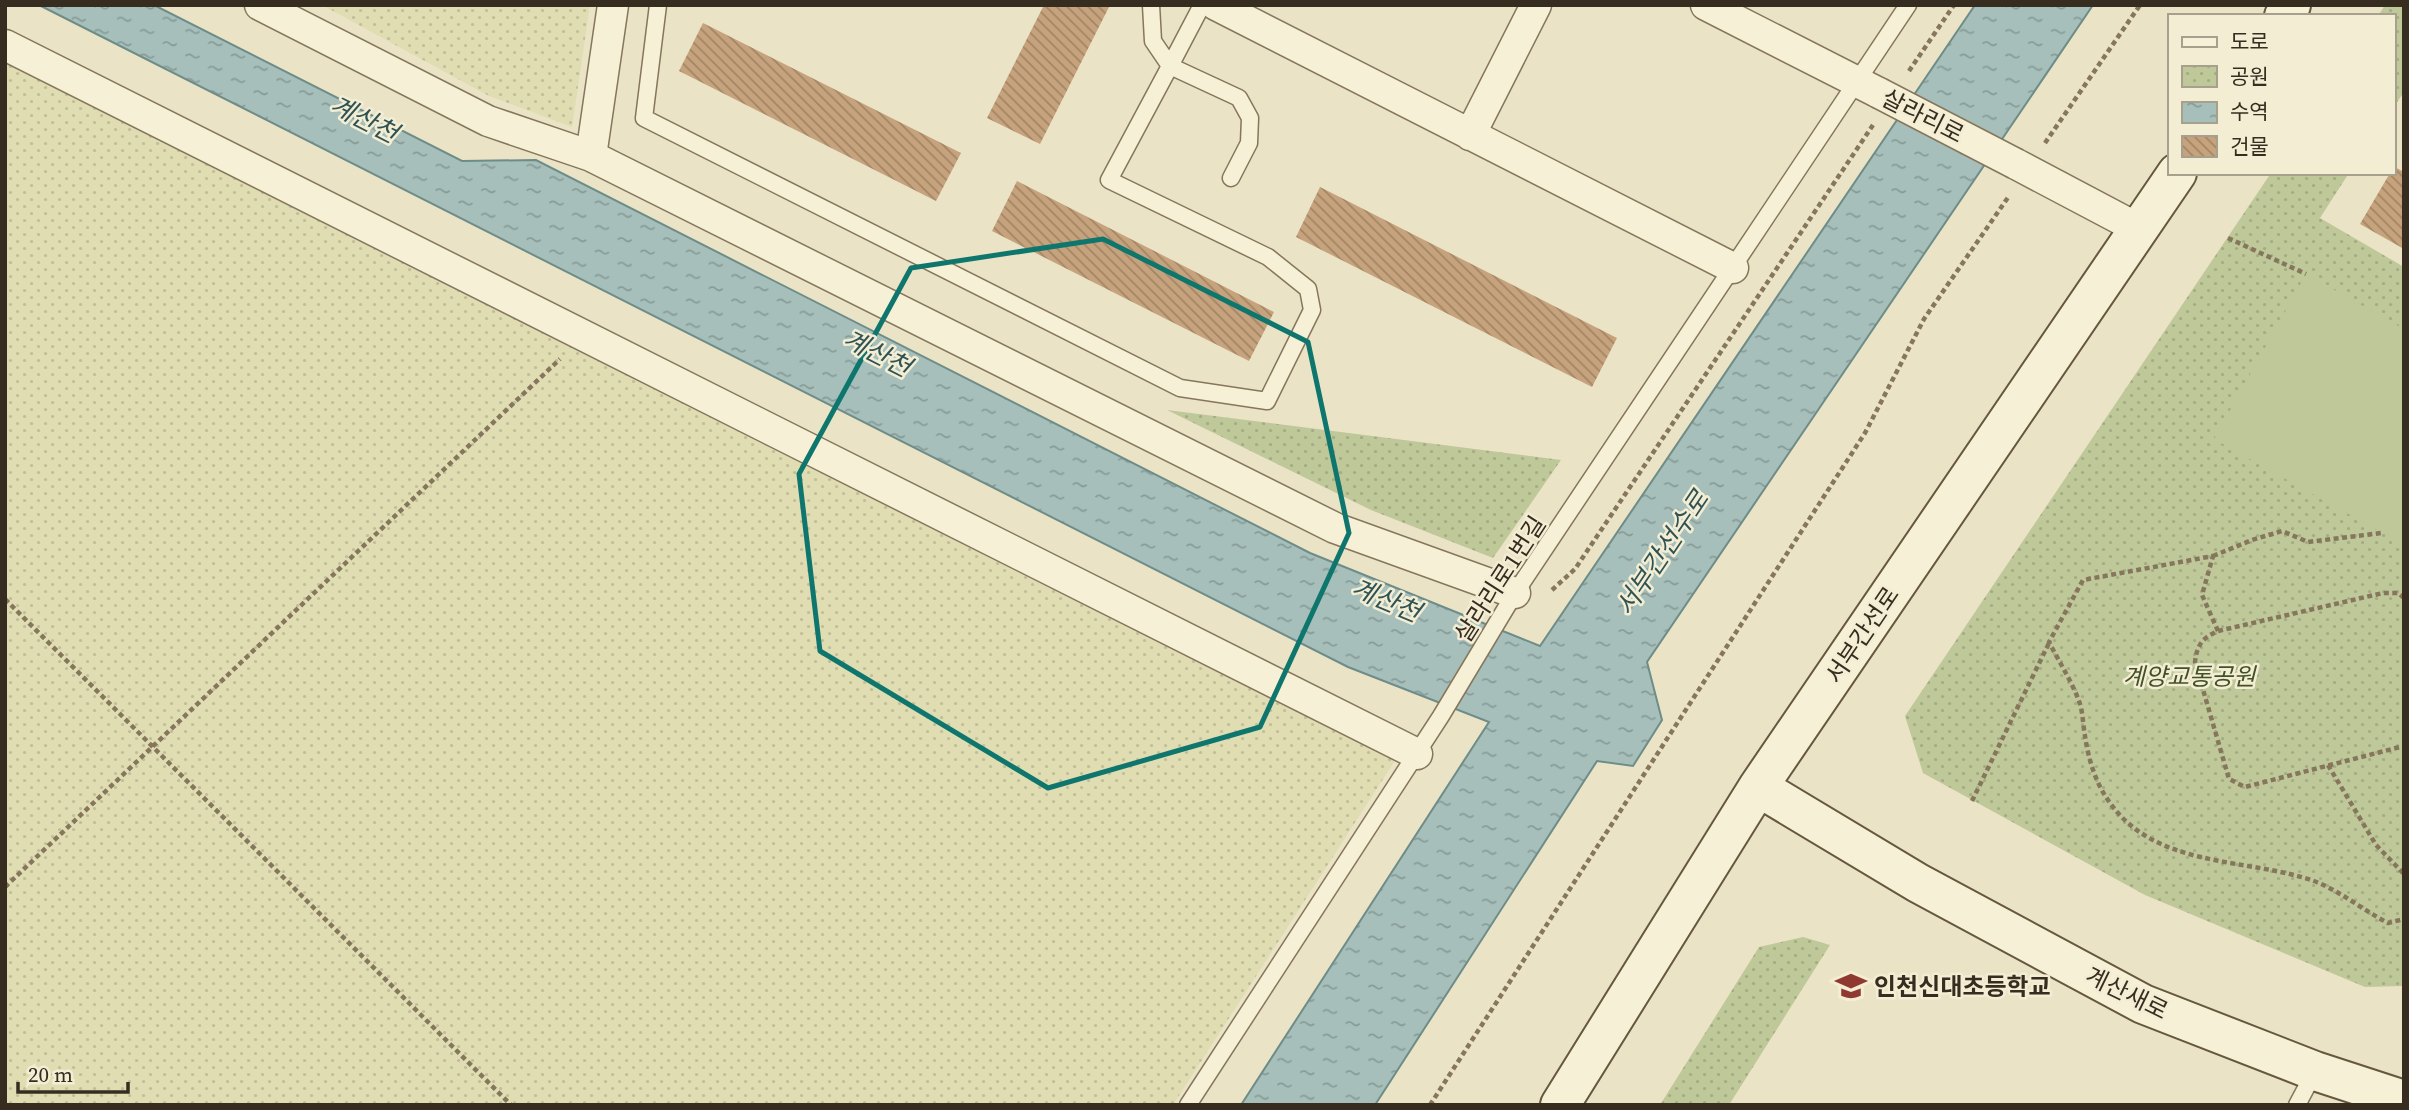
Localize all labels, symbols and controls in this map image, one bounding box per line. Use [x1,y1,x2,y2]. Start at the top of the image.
legend [2168,14,2395,175]
text: 도로 [2230,27,2269,56]
text: 공원 [2230,62,2269,91]
street label: 살라리로 [1876,81,1970,151]
water label: 계산천 [324,87,407,153]
text: 수역 [2230,97,2269,126]
text: 건물 [2230,132,2269,161]
water label: 계산천 [837,321,920,387]
water label: 서부간선수로 [1607,483,1718,623]
street label: 살라리로1번길 [1447,509,1553,649]
water label: 계산천 [1346,569,1429,632]
street label: 서부간선로 [1817,580,1907,690]
park label: 계양교통공원 [2123,660,2257,693]
street label: 계산새로 [2080,959,2174,1027]
school or university icon: 인천신대초등학교 [1834,969,1868,1003]
place label: 인천신대초등학교 [1874,970,2051,1003]
scale bar [18,1050,128,1094]
text: 20 m [28,1060,73,1089]

